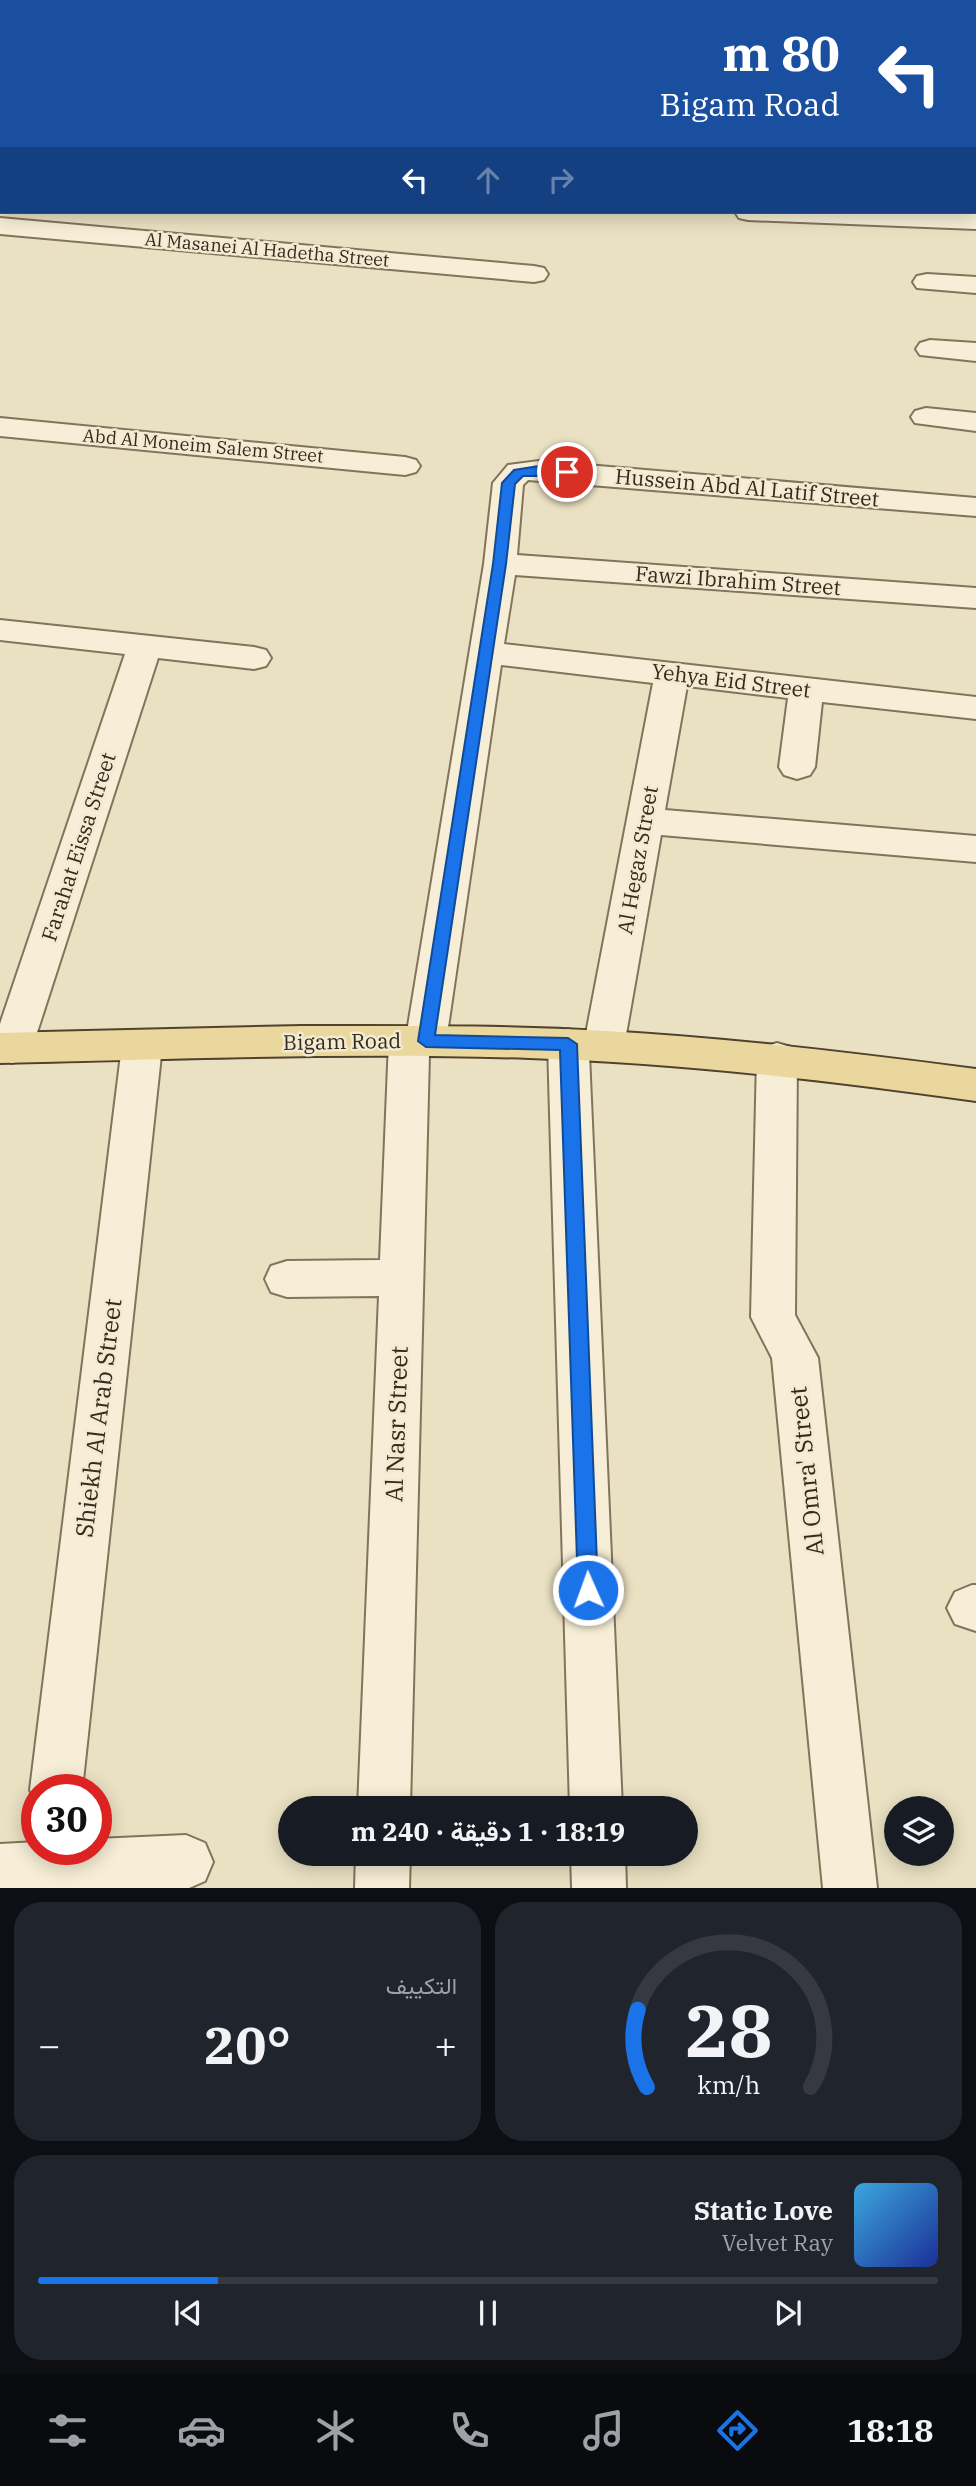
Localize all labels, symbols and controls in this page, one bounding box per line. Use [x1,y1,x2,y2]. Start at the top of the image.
text: 80 m [722,21,840,84]
icon: left [864,28,955,119]
text: Bigam Road [659,83,840,125]
icon: left [396,161,434,199]
icon: ahead [469,161,507,199]
icon: right [542,161,580,199]
street label: Al Masanei Al Hadetha Street [144,227,390,272]
street label: Abd Al Moneim Salem Street [82,424,324,467]
pin [537,442,597,502]
icon: arrive [548,453,586,491]
street label: Hussein Abd Al Latif Street [614,462,880,513]
street label: Fawzi Ibrahim Street [634,559,842,601]
street label: Yehya Eid Street [650,656,812,704]
street label: Farahat Eissa Street [34,749,122,945]
street label: Al Hegaz Street [610,783,664,936]
street label: Bigam Road [283,1026,402,1056]
street label: Shiekh Al Arab Street [67,1297,129,1539]
street label: Al Nasr Street [377,1345,415,1502]
street label: Al Omra' Street [781,1385,831,1557]
position arrow [551,1553,625,1627]
speed limit sign: 30 [21,1774,112,1865]
map controls [884,1796,954,1866]
button: layers [884,1796,954,1866]
text: 18:19 · 1 دقيقة · 240 m [351,1814,625,1848]
text: التكييف [386,1970,457,2000]
text: 28 [685,1983,772,2078]
text: 20° [204,2011,291,2078]
text: − [38,2020,61,2069]
text: + [434,2020,457,2069]
text: km/h [697,2068,760,2101]
text: Static Love [694,2193,833,2227]
text: Velvet Ray [722,2227,833,2257]
icon: previous [169,2294,207,2332]
icon: pause [469,2294,507,2332]
icon: next [769,2294,807,2332]
icon: filters [43,2406,92,2455]
icon: car [177,2406,226,2455]
icon: climate [311,2406,360,2455]
icon: phone [445,2406,494,2455]
icon: music [579,2406,628,2455]
icon: directions [713,2406,762,2455]
text: 18:18 [847,2409,933,2451]

